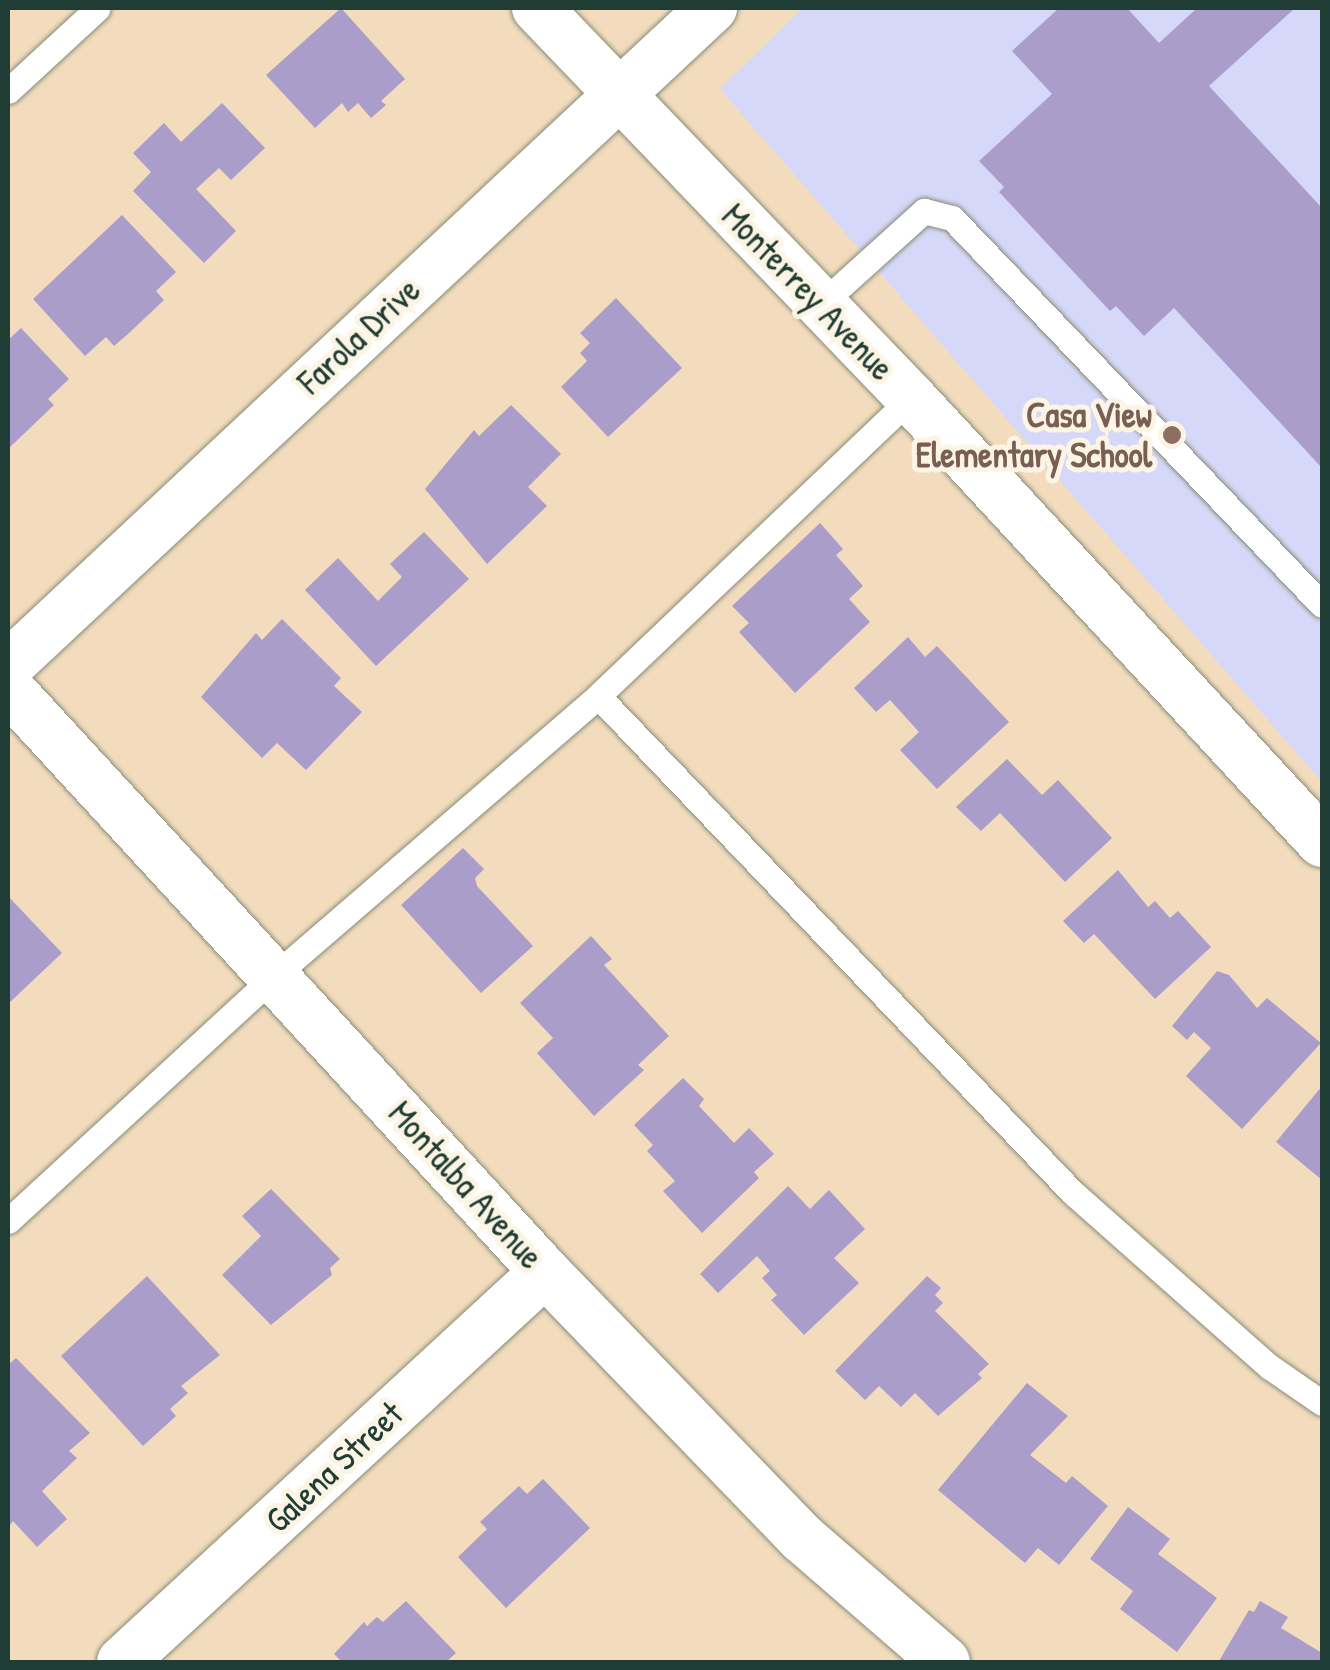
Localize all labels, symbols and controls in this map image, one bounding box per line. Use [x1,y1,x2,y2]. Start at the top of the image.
street label: Monterrey Avenue [713,195,903,389]
street label: Farola Drive [289,269,429,403]
place label: Casa View Elementary School [916,394,1152,476]
marker: Casa View Elementary School [1161,424,1183,446]
street label: Montalba Avenue [380,1093,552,1277]
street label: Galena Street [256,1393,412,1541]

